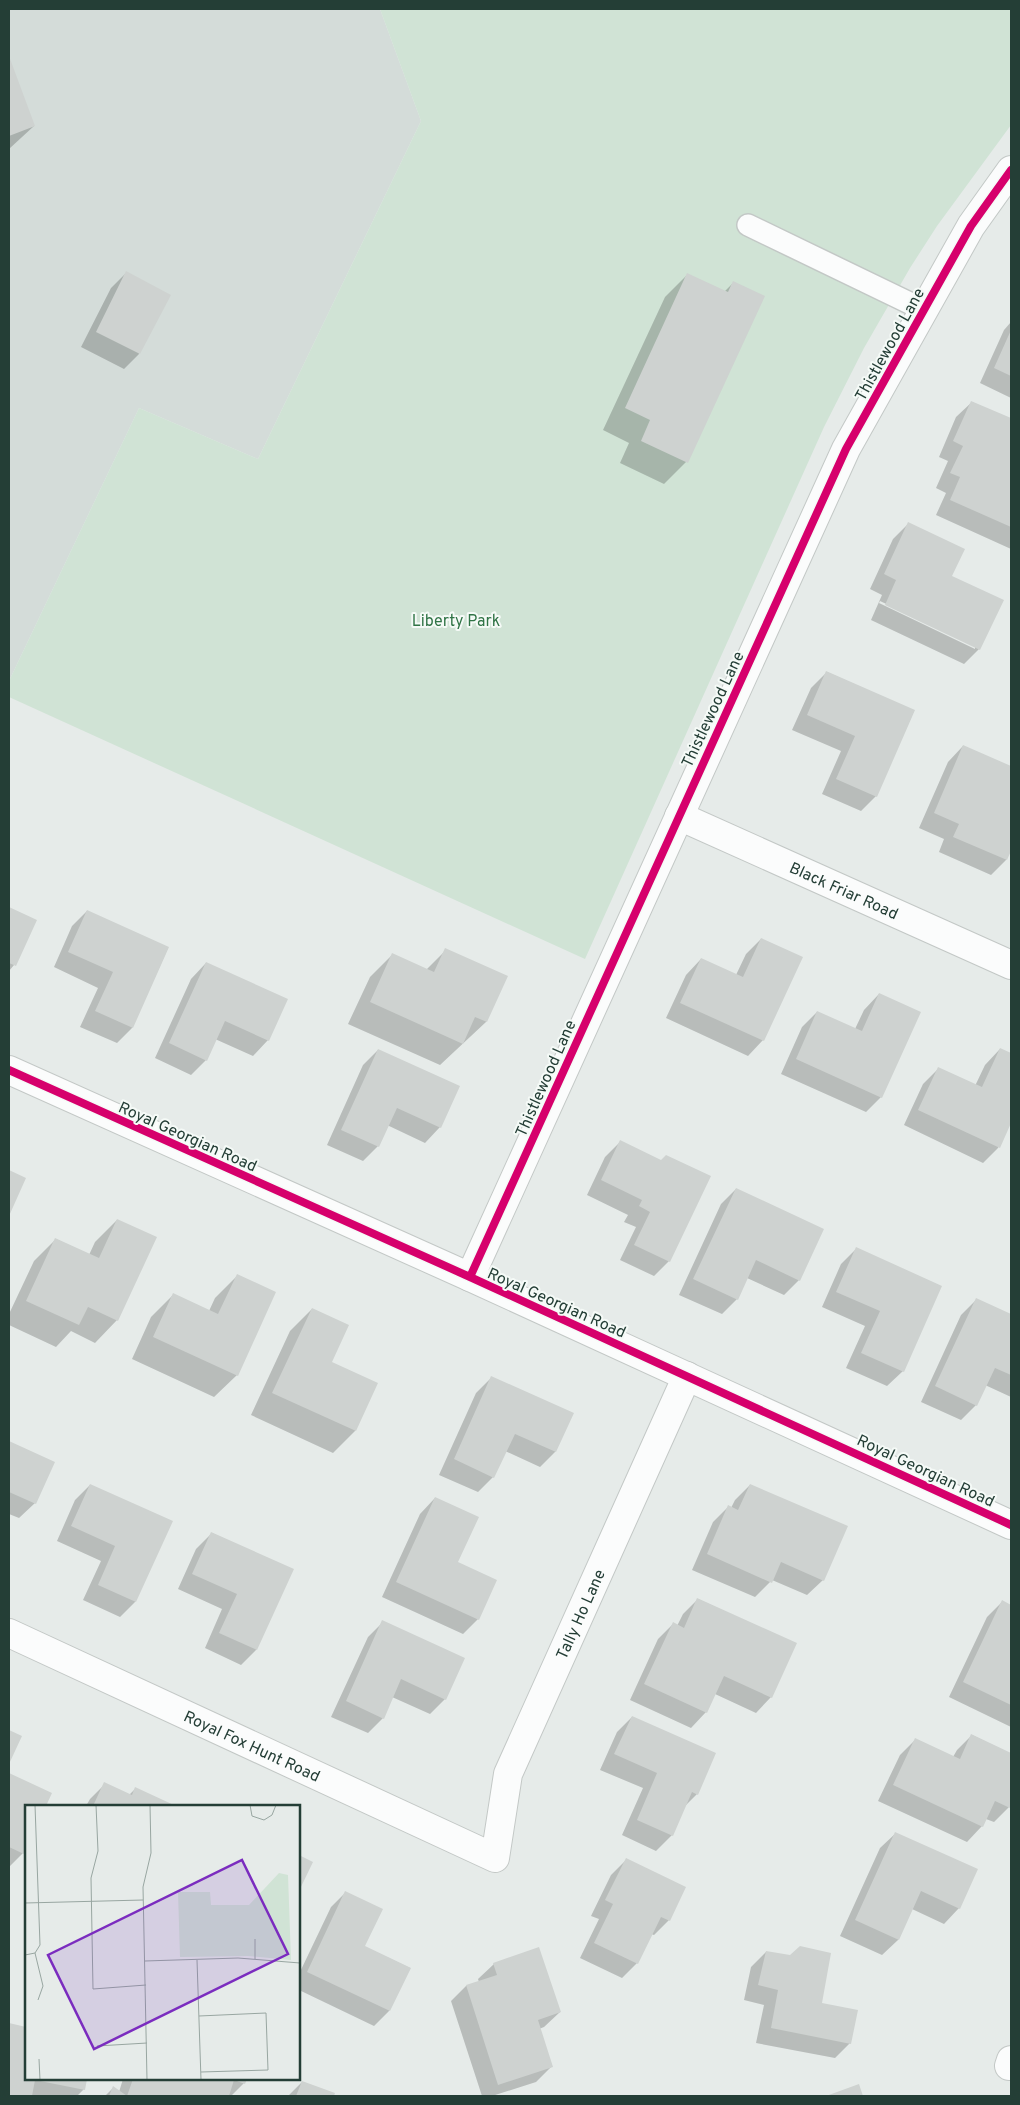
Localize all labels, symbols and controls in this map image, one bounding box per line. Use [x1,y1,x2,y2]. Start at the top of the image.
street label: Thistlewood Lane [851,285,930,405]
park label: Liberty Park [412,612,500,632]
street label: Thistlewood Lane [678,649,749,771]
street label: Black Friar Road [786,859,901,925]
street label: Thistlewood Lane [512,1017,582,1140]
street label: Royal Georgian Road [115,1098,260,1177]
street label: Royal Georgian Road [484,1264,629,1343]
street label: Royal Georgian Road [853,1431,997,1513]
street label: Tally Ho Lane [553,1567,611,1663]
street label: Royal Fox Hunt Road [180,1707,323,1788]
inset map [25,1805,300,2080]

